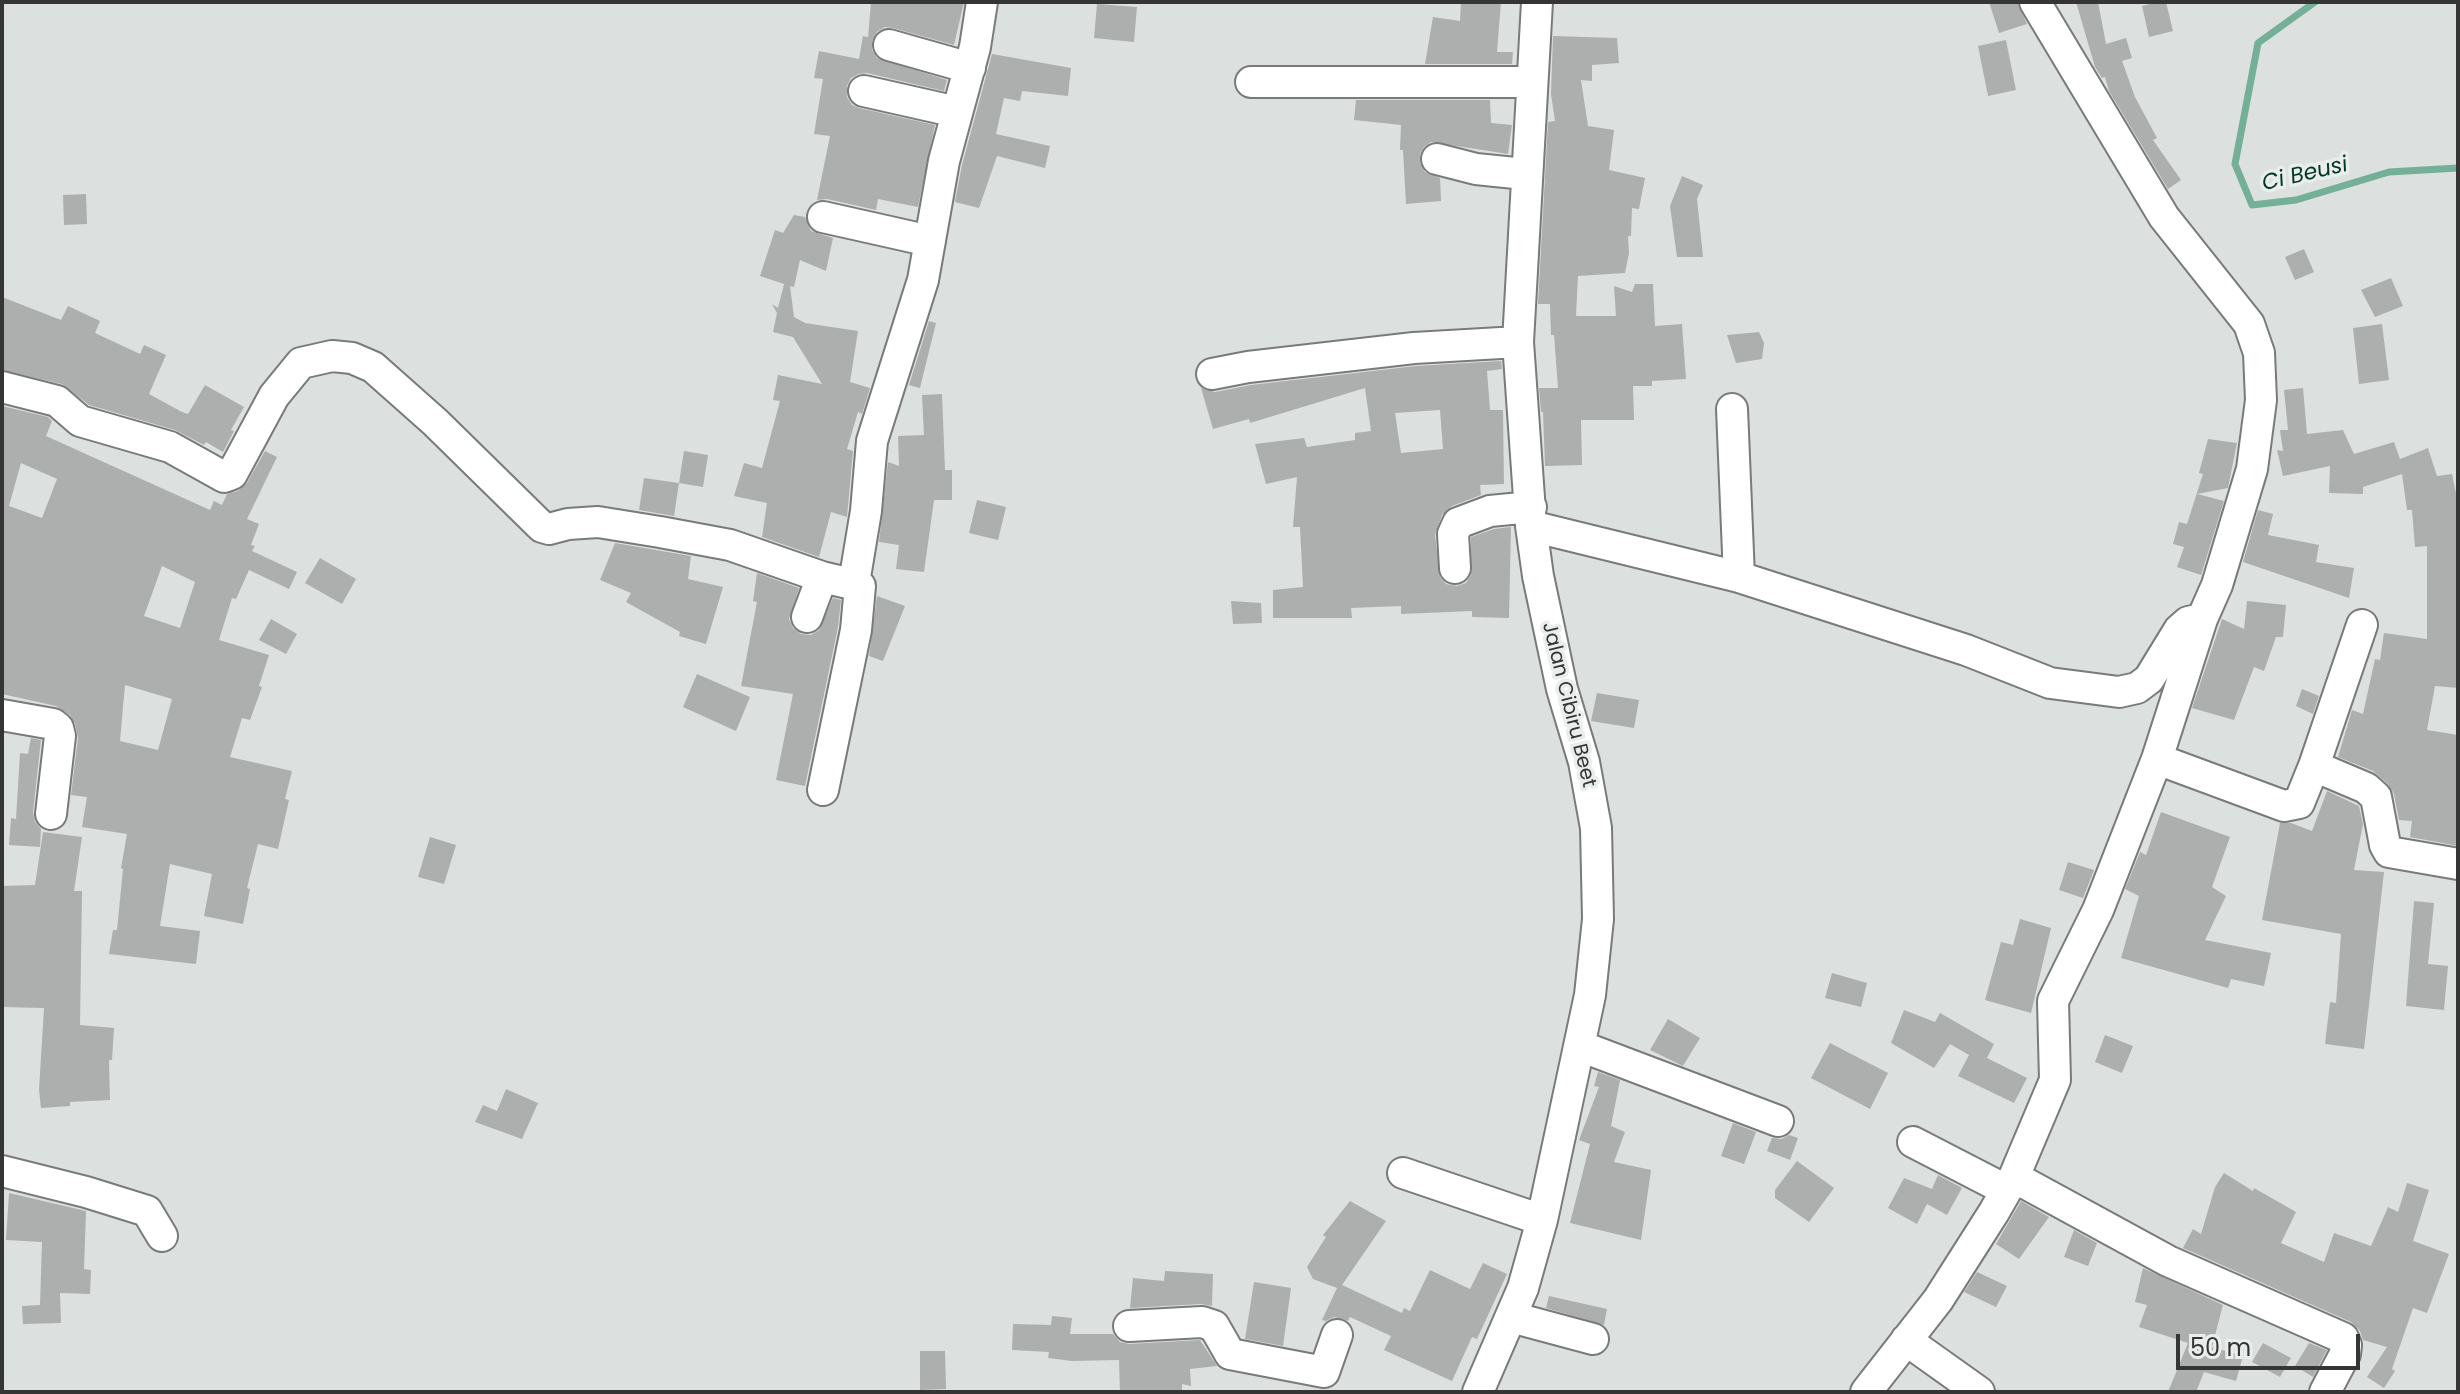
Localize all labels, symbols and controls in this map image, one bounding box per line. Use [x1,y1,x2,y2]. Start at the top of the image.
water label: Ci Beusi [2260,152,2350,198]
street label: Jalan Cibiru Beet [1536,620,1600,790]
scale bar [2180,1318,2364,1368]
text: 50 m [2190,1331,2251,1364]

